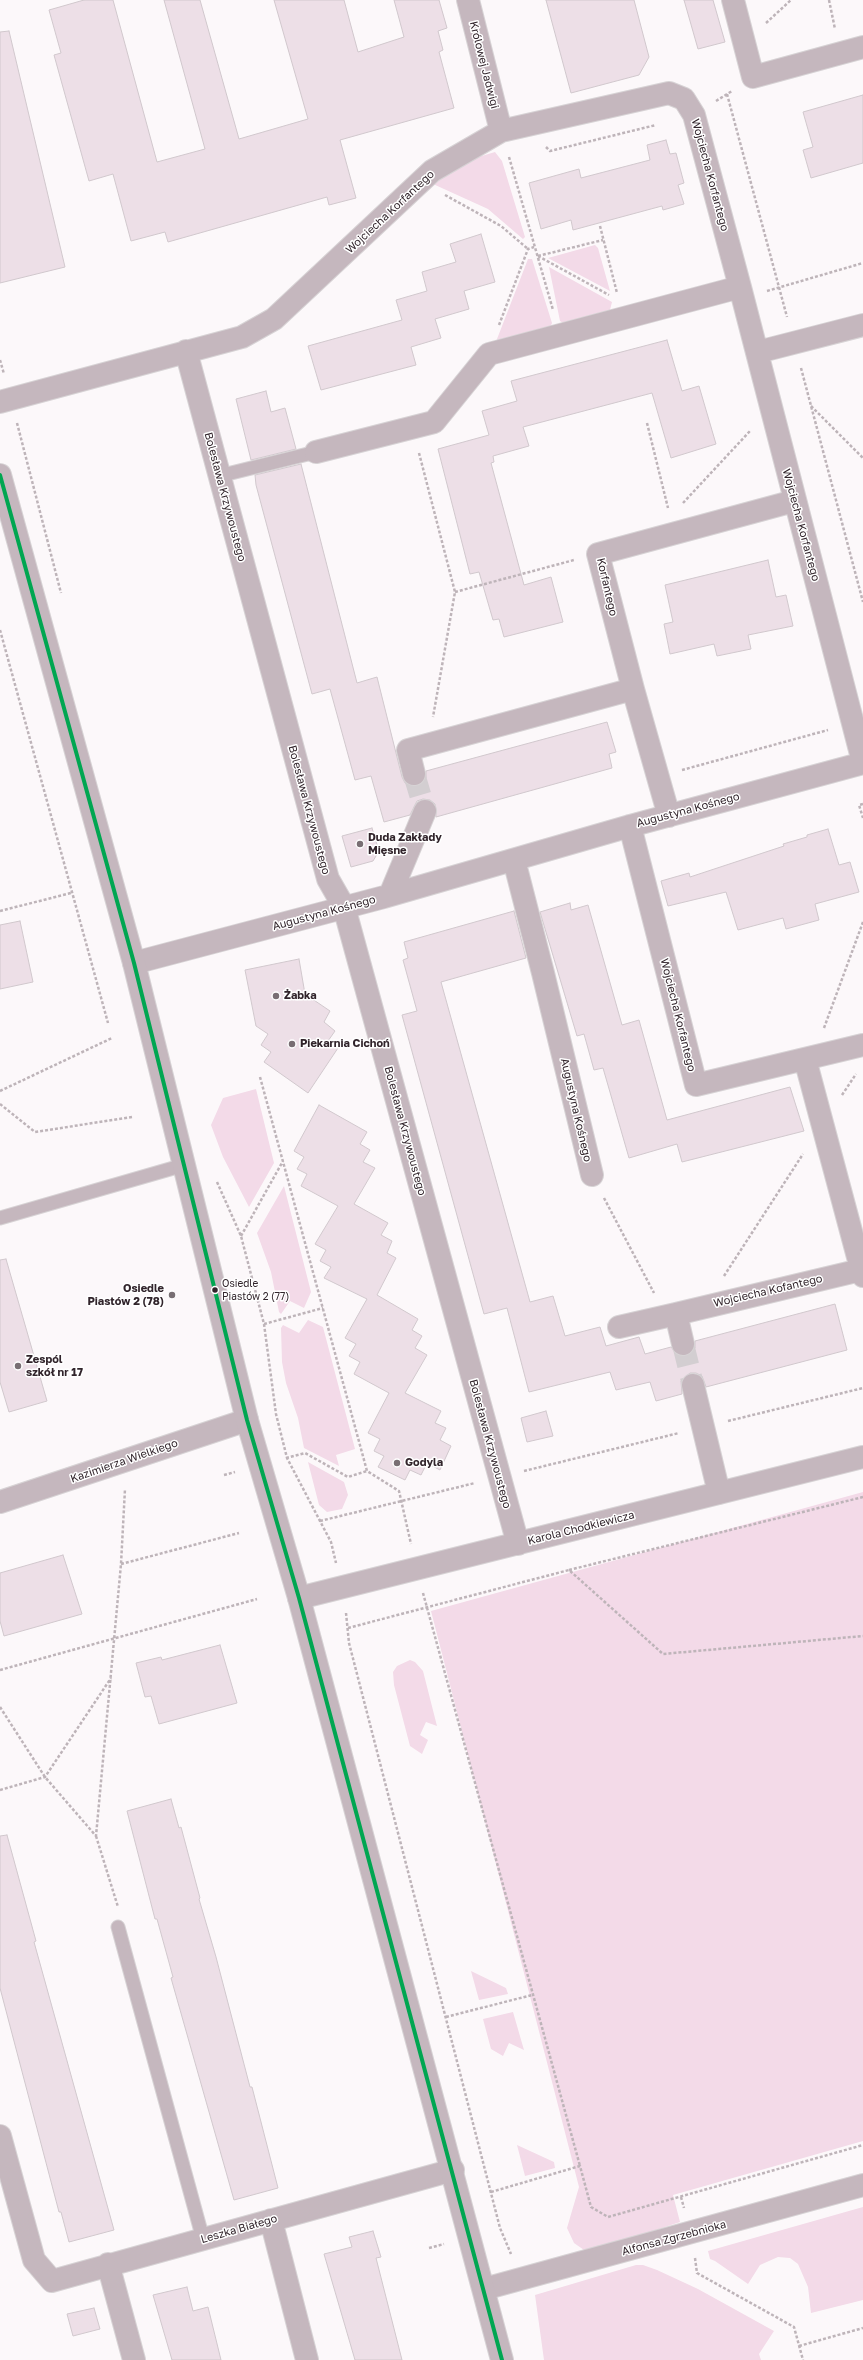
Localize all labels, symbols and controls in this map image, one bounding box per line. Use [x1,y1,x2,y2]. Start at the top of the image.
street label: Królowej Jadwigi [467,20,501,110]
street label: Wojciecha Korfantego [689,117,731,233]
street label: Wojciecha Korfantego [343,168,437,256]
street label: Bolesława Krzywoustego [201,431,249,563]
street label: Wojciecha Korfantego [780,467,822,583]
street label: Korfantego [594,557,620,617]
street label: Bolesława Krzywoustego [285,744,333,876]
street label: Augustyna Kośnego [635,790,741,830]
place label: Duda Zakłady Mięsne [368,831,442,857]
marker: Duda Zakłady Mięsne [355,839,365,849]
street label: Augustyna Kośnego [271,893,377,933]
street label: Wojciecha Korfantego [658,957,698,1073]
place label: Żabka [284,989,317,1003]
marker: Żabka [271,991,281,1001]
place label: Piekarnia Cichoń [300,1037,390,1051]
marker: Piekarnia Cichoń [287,1039,297,1049]
street label: Augustyna Kośnego [558,1057,594,1163]
street label: Bolesława Krzywoustego [381,1065,429,1197]
street label: Wojciecha Kofantego [712,1272,824,1310]
place label: Osiedle Piastów 2 (77) [222,1278,289,1302]
place label: Osiedle Piastów 2 (78) [87,1282,164,1308]
marker: Osiedle Piastów 2 (77) [210,1285,220,1295]
marker: Osiedle Piastów 2 (78) [167,1290,177,1300]
place label: Zespól szkół nr 17 [26,1353,83,1379]
marker: Zespól szkół nr 17 [13,1361,23,1371]
street label: Bolesława Krzywoustego [466,1378,514,1510]
street label: Kazimierza Wielkiego [69,1436,179,1486]
place label: Godyla [405,1456,443,1470]
marker: Godyla [392,1458,402,1468]
street label: Karola Chodkiewicza [526,1508,636,1548]
street label: Leszka Białego [199,2212,279,2246]
street label: Alfonsa Zgrzebnioka [620,2218,728,2258]

